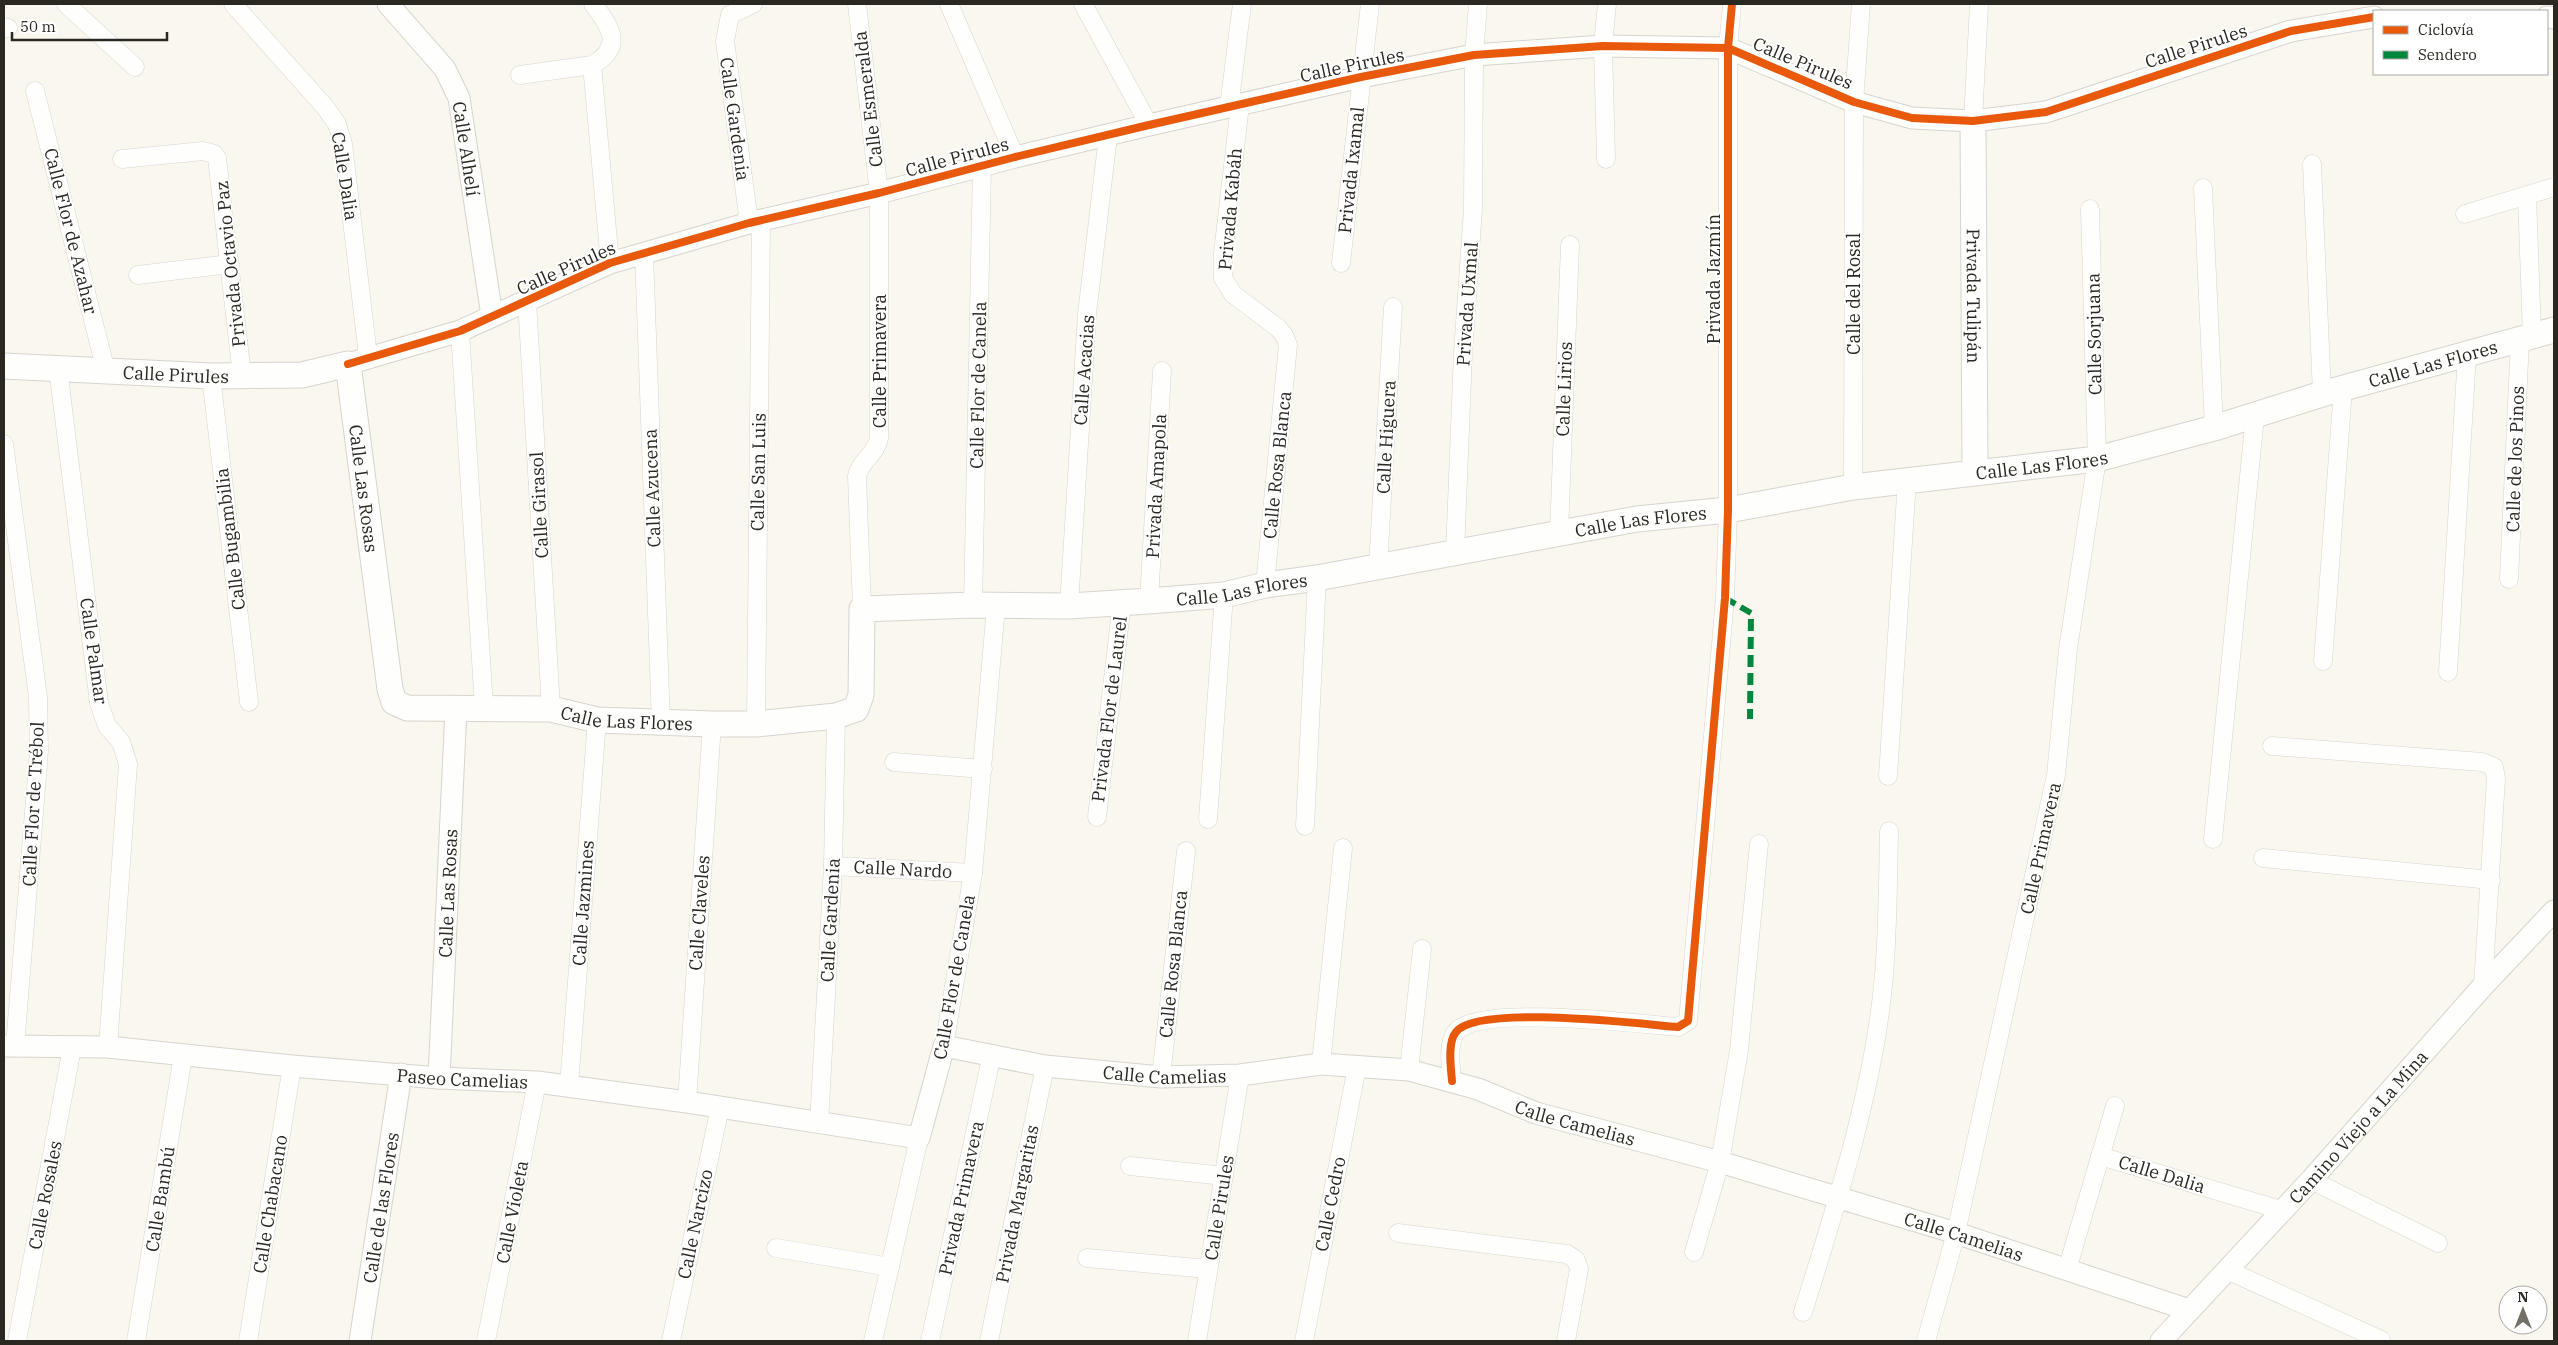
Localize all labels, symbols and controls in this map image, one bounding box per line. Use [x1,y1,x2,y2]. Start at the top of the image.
scale bar [12,10,168,42]
legend [2373,10,2548,75]
text: 50 m [20,17,56,36]
street label: Calle Pirules [2142,19,2250,73]
text: Ciclovía [2418,20,2474,39]
street label: Calle Esmeralda [848,29,888,168]
street label: Calle Pirules [1750,32,1856,94]
street label: Calle Pirules [1298,43,1406,87]
text: Sendero [2418,45,2477,64]
street label: Calle Gardenia [715,56,755,182]
street label: Calle Alhelí [448,100,485,198]
street label: Privada Ixamal [1333,105,1369,235]
street label: Calle Dalia [327,130,363,222]
street label: Calle Pirules [903,132,1011,182]
street label: Calle Flor de Azahar [39,146,103,316]
street label: Privada Kabáh [1213,147,1247,271]
street label: Privada Octavio Paz [210,180,250,348]
street label: Privada Jazmín [1702,214,1725,344]
street label: Privada Tulipán [1962,228,1986,364]
street label: Calle del Rosal [1842,233,1865,355]
street label: Calle Pirules [513,236,619,300]
street label: Privada Uxmal [1451,241,1483,367]
street label: Calle Sorjuana [2081,272,2107,395]
street label: Calle Primavera [868,294,891,428]
street label: Calle Flor de Canela [964,301,991,469]
street label: Calle Acacias [1069,314,1099,426]
street label: Calle Las Flores [2366,335,2500,392]
street label: Calle Lirios [1551,341,1577,437]
street label: Calle Pirules [122,360,229,388]
street label: Calle Higuera [1372,379,1400,495]
street label: Calle de los Pinos [2501,385,2529,533]
street label: Calle Rosa Blanca [1258,390,1296,540]
street label: Calle San Luis [745,413,771,531]
street label: Privada Amapola [1141,413,1171,559]
street label: Calle Las Rosas [344,423,384,554]
street label: Calle Azucena [638,428,666,548]
street label: Calle Las Flores [1974,445,2110,484]
street label: Calle Girasol [525,451,553,559]
street label: Calle Bugambilia [210,466,250,611]
street label: Calle Las Flores [1573,501,1708,542]
street label: Calle Las Flores [1175,568,1309,610]
street label: Calle Palmar [75,596,113,706]
street label: Privada Flor de Laurel [1086,615,1132,803]
street label: Calle Las Flores [558,700,693,735]
street label: Calle Flor de Trébol [17,721,49,887]
street label: Calle Primavera [2014,780,2066,916]
street label: Calle Las Rosas [433,828,462,958]
street label: Calle Jazmines [567,839,599,967]
street label: Calle Claveles [683,855,715,971]
street label: Calle Nardo [853,855,953,883]
street label: Calle Gardenia [815,857,845,983]
street label: Calle Rosa Blanca [1154,889,1192,1039]
street label: Calle Flor de Canela [928,892,980,1061]
street label: Camino Viejo a La Mina [2283,1045,2433,1208]
street label: Calle Camelias [1102,1060,1227,1089]
street label: Paseo Camelias [396,1063,529,1093]
street label: Calle Camelias [1512,1094,1638,1150]
street label: Privada Primavera [933,1119,989,1277]
street label: Privada Margaritas [990,1123,1044,1285]
street label: Calle de las Flores [358,1131,403,1285]
street label: Calle Chabacano [248,1133,292,1275]
street label: Calle Rosales [23,1139,67,1251]
street label: Calle Bambú [140,1144,180,1254]
street label: Calle Dalia [2116,1150,2208,1198]
street label: Calle Pirules [1199,1153,1238,1262]
street label: Calle Cedro [1310,1155,1350,1253]
street label: Calle Violeta [491,1158,533,1266]
street label: Calle Narcizo [672,1167,718,1281]
street label: Calle Camelias [1901,1207,2026,1266]
north arrow [2498,1285,2548,1335]
text: N [2517,1288,2529,1306]

